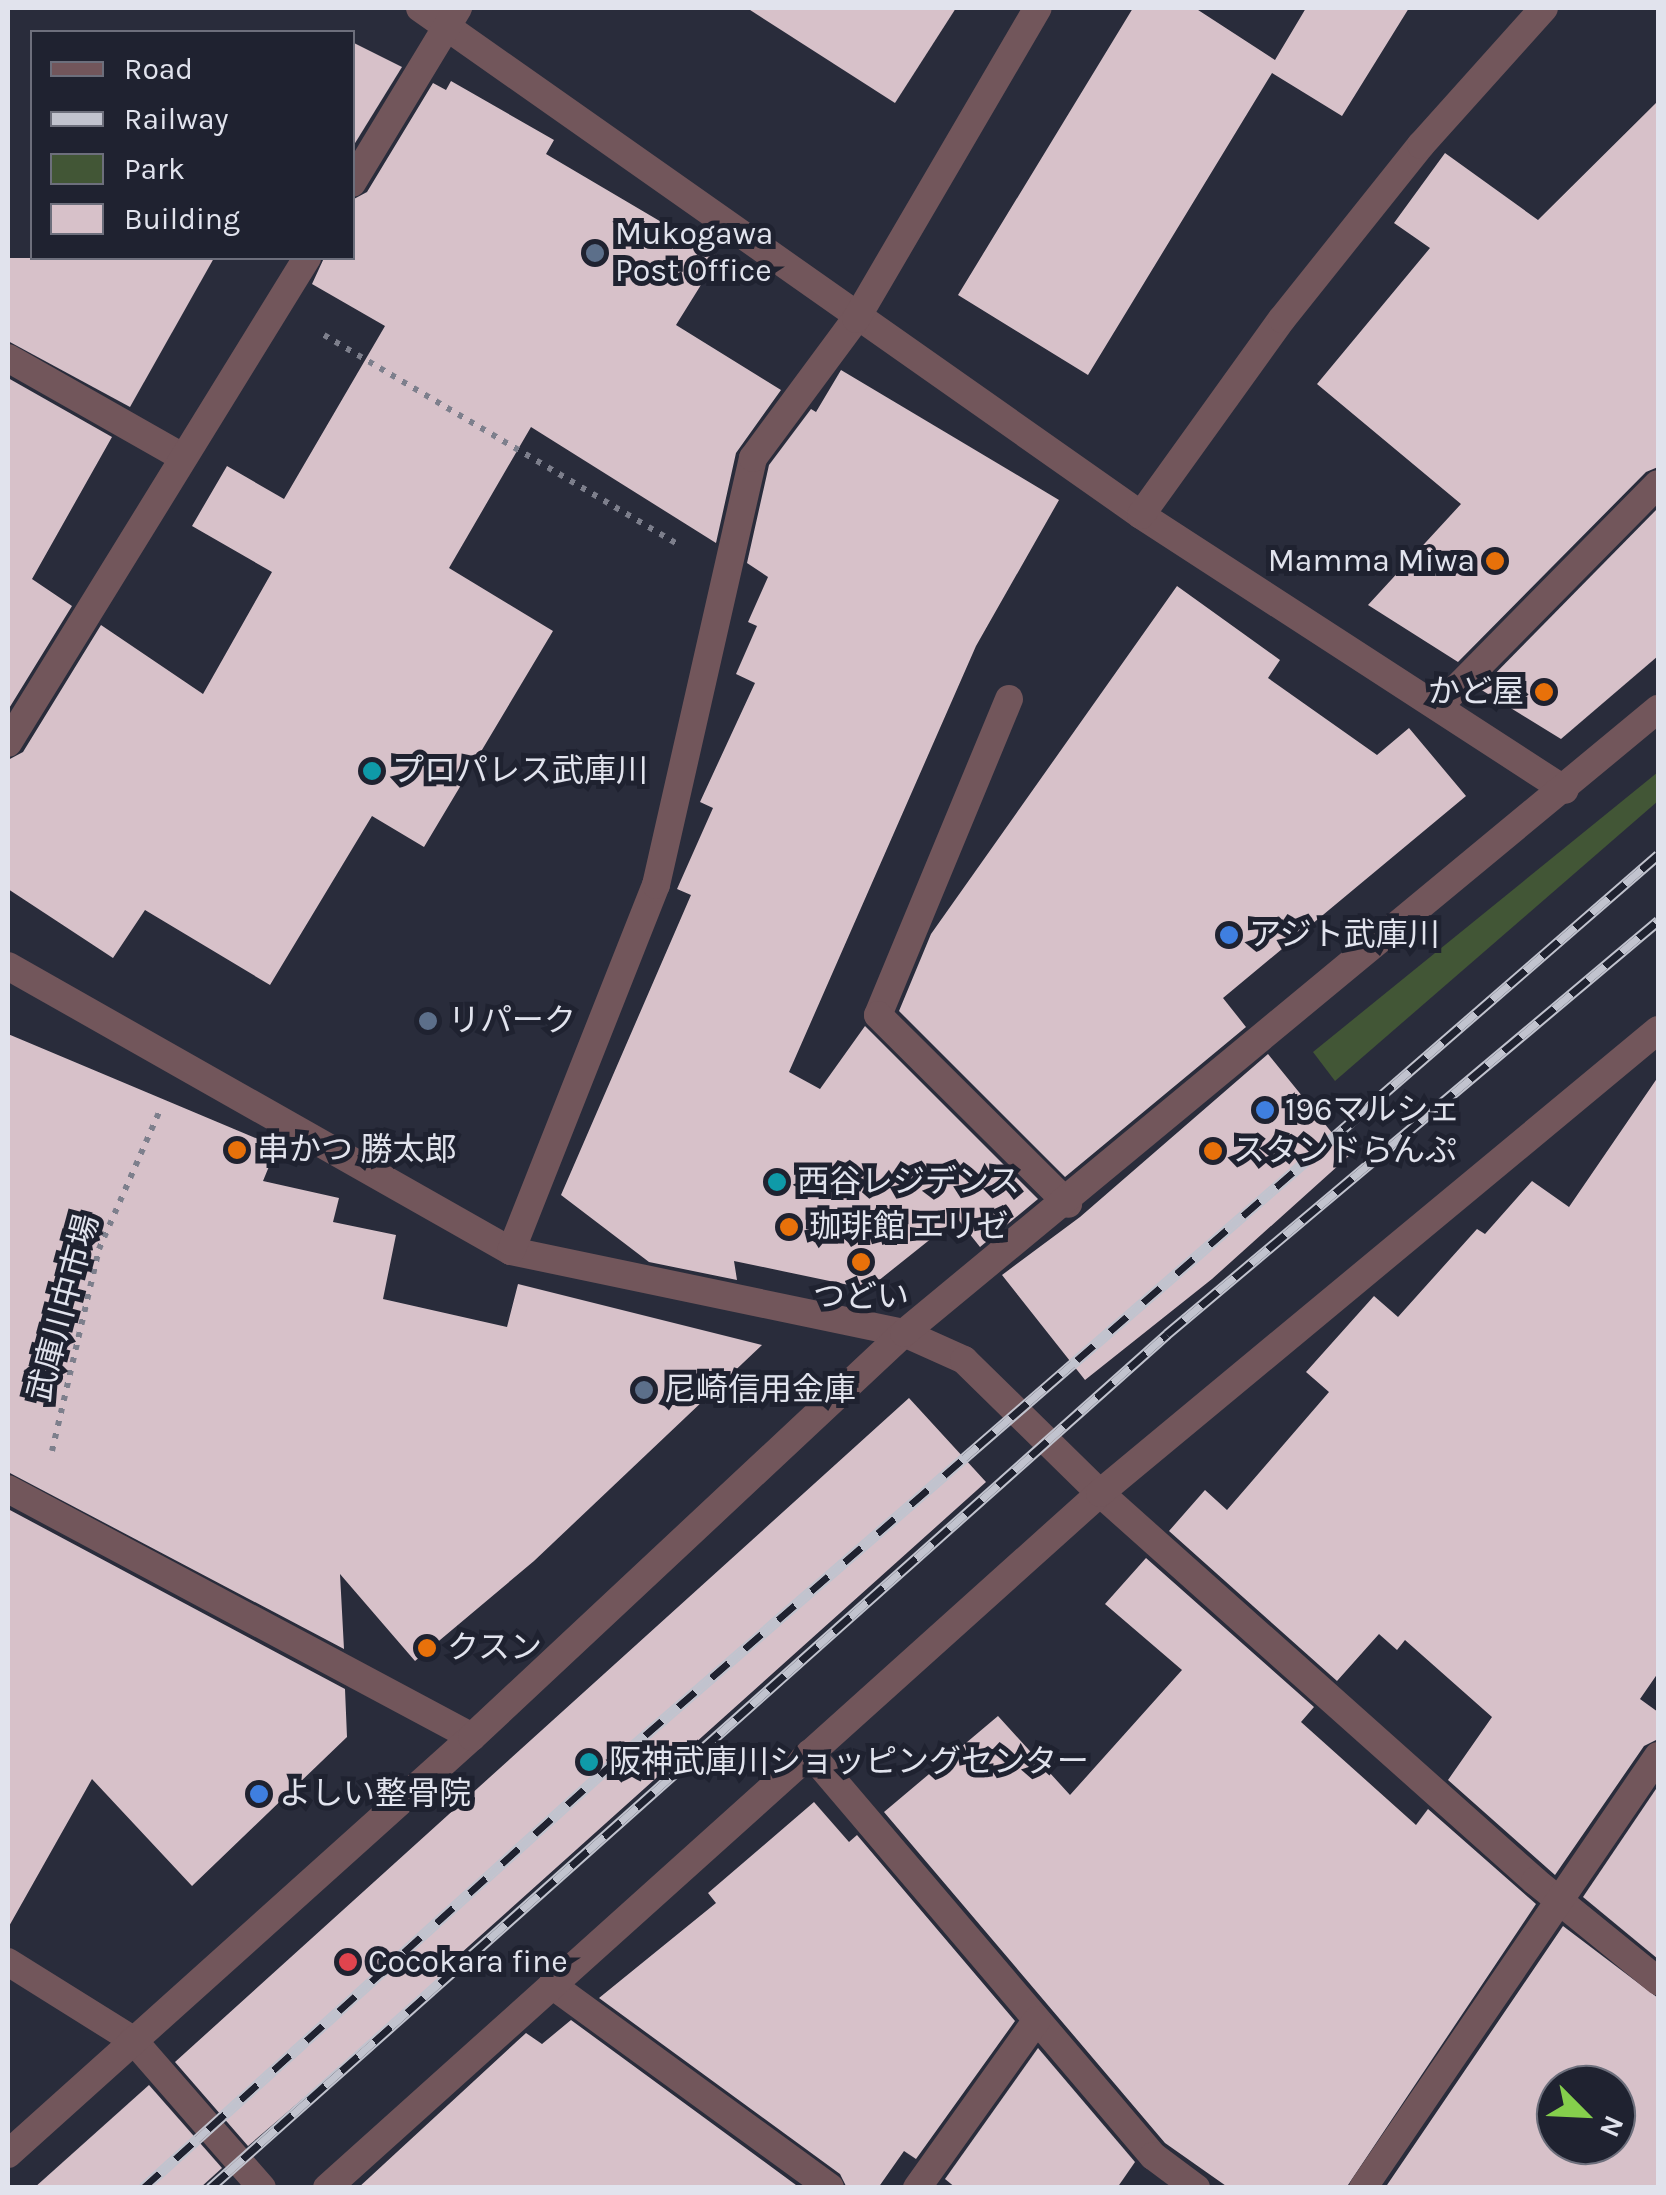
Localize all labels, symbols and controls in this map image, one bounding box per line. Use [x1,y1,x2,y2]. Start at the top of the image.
legend [30,30,355,260]
text: Road [124,51,193,87]
text: Railway [124,101,228,137]
text: Park [124,151,185,187]
text: Building [124,201,240,237]
place label: Mukogawa Post Office [615,216,773,291]
marker: Mukogawa Post Office [584,242,606,264]
place label: Mamma Miwa [1268,542,1475,580]
marker: Mamma Miwa [1484,550,1506,572]
place label: かど屋 [1428,673,1524,711]
marker: かど屋 [1533,681,1555,703]
place label: プロパレス武庫川 [392,752,648,790]
marker: プロパレス武庫川 [361,760,383,782]
place label: アジト武庫川 [1249,916,1441,954]
marker: アジト武庫川 [1218,924,1240,946]
place label: リパーク [448,1002,576,1040]
marker: リパーク [417,1010,439,1032]
place label: 196マルシェ [1285,1091,1460,1129]
marker: 196マルシェ [1254,1099,1276,1121]
place label: 串かつ 勝太郎 [257,1131,457,1169]
place label: スタンドらんぷ [1233,1132,1457,1170]
marker: 串かつ 勝太郎 [226,1139,248,1161]
marker: スタンドらんぷ [1202,1140,1224,1162]
place label: 西谷レジデンス [797,1163,1021,1201]
marker: 西谷レジデンス [766,1171,788,1193]
place label: 珈琲館 エリゼ [809,1208,1009,1246]
street label: 武庫川中市場 [21,1210,107,1406]
marker: 珈琲館 エリゼ [778,1216,800,1238]
marker: つどい [850,1251,872,1273]
place label: つどい [813,1278,909,1316]
place label: 尼崎信用金庫 [664,1371,856,1409]
marker: 尼崎信用金庫 [633,1379,655,1401]
place label: クスン [447,1629,543,1667]
marker: クスン [416,1637,438,1659]
place label: 阪神武庫川ショッピングセンター [609,1743,1089,1781]
marker: 阪神武庫川ショッピングセンター [578,1751,600,1773]
place label: よしい整骨院 [279,1775,471,1813]
marker: よしい整骨院 [248,1783,270,1805]
place label: Cocokara fine [368,1943,568,1981]
marker: Cocokara fine [337,1951,359,1973]
north arrow [1536,2065,1636,2165]
text: N [1593,2111,1631,2142]

